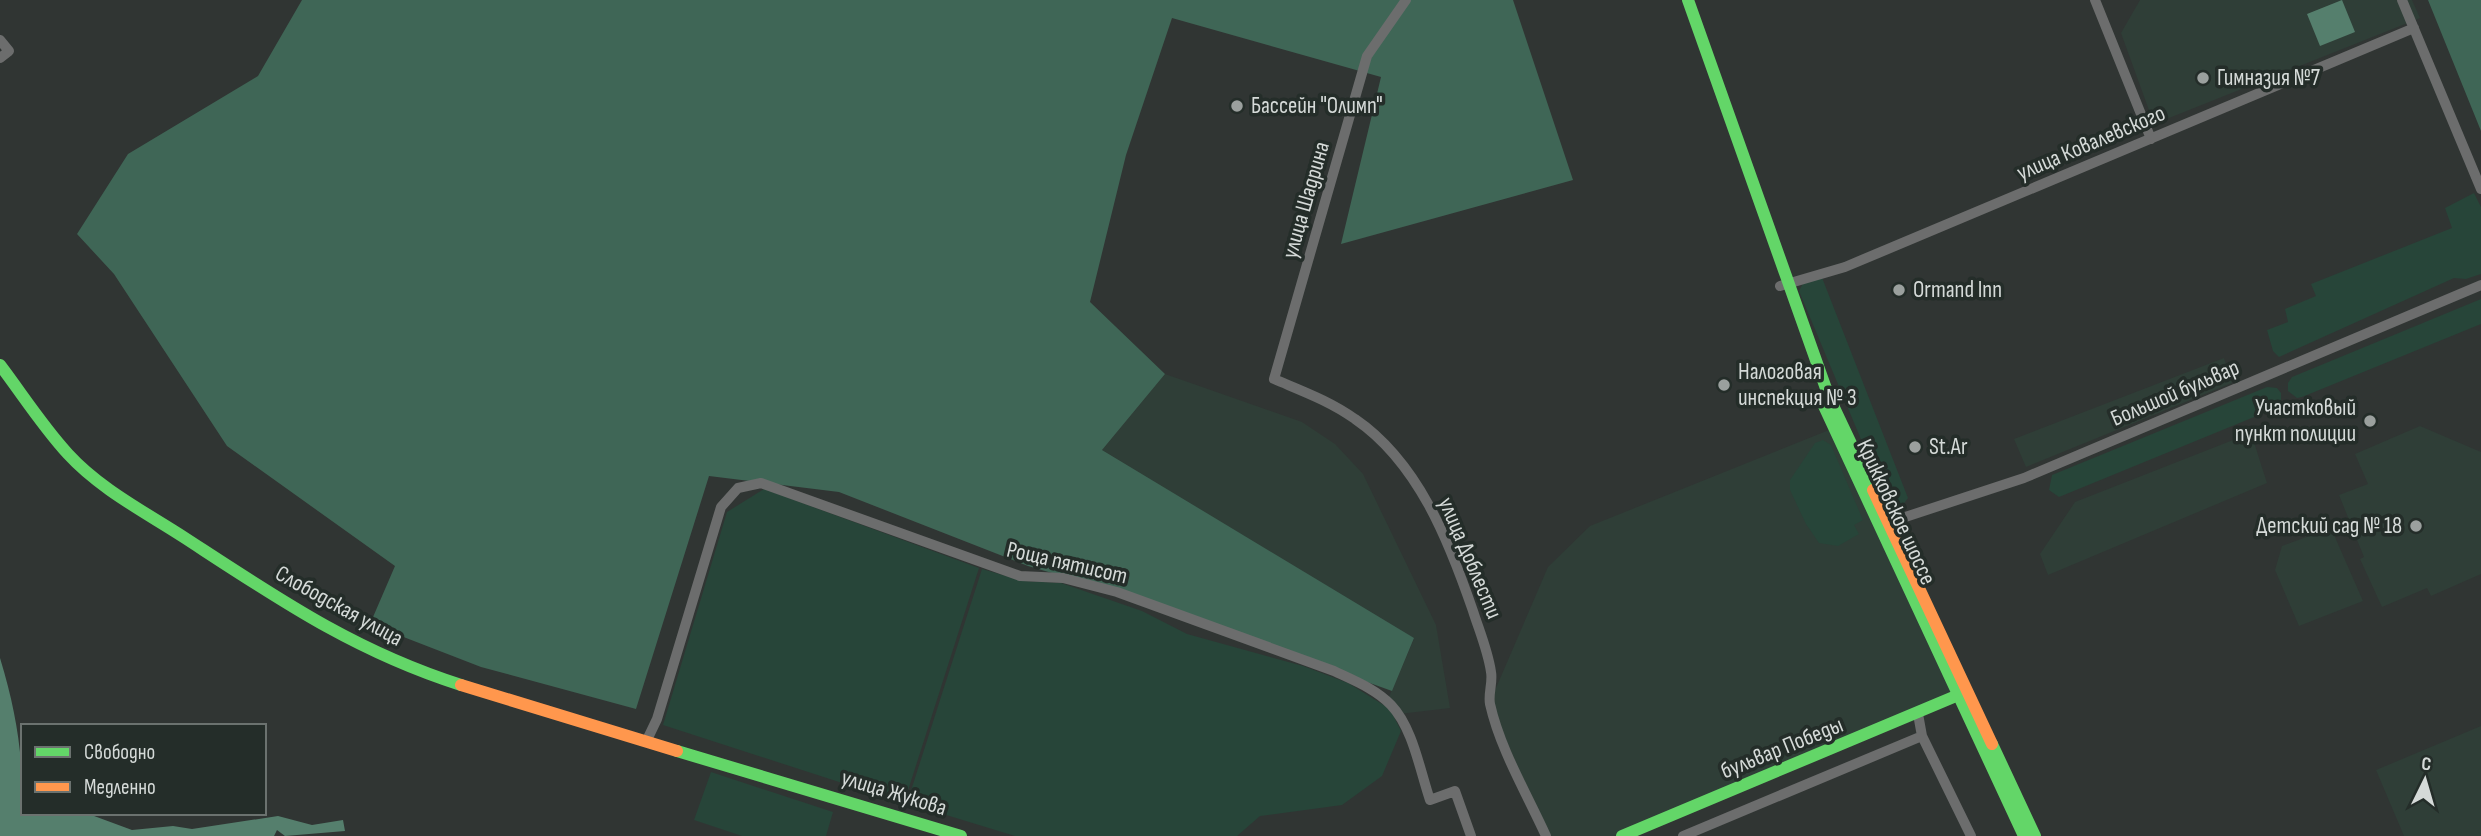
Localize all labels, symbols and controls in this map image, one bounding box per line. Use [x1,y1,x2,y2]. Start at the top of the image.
place label: Гимназия №7 [2217,64,2320,92]
marker: Гимназия №7 [2195,70,2211,86]
place label: Бассейн "Олимп" [1251,92,1383,120]
marker: Бассейн "Олимп" [1229,98,1245,114]
street label: улица Ковалевского [2012,99,2170,187]
street label: улица Шадрина [1276,138,1336,262]
place label: Ormand Inn [1913,276,2002,304]
marker: Ormand Inn [1891,282,1907,298]
street label: Большой бульвар [2106,353,2244,433]
place label: Налоговая инспекция № 3 [1738,358,1857,412]
marker: Налоговая инспекция № 3 [1716,377,1732,393]
place label: Участковый пункт полиции [2235,394,2356,448]
marker: Участковый пункт полиции [2362,413,2378,429]
place label: St.Ar [1929,433,1968,461]
street label: Крикковское шоссе [1850,435,1942,589]
marker: St.Ar [1907,439,1923,455]
street label: улица Доблести [1432,493,1508,623]
place label: Детский сад № 18 [2256,512,2402,540]
marker: Детский сад № 18 [2408,518,2424,534]
street label: Роща пятисот [1004,536,1130,590]
street label: Слободская улица [270,559,408,653]
street label: бульвар Победы [1717,711,1847,785]
legend [21,724,266,815]
text: Свободно [84,740,155,765]
north arrow [2390,745,2460,815]
text: С [2420,753,2432,776]
street label: улица Жукова [838,764,950,822]
text: Медленно [84,775,156,800]

